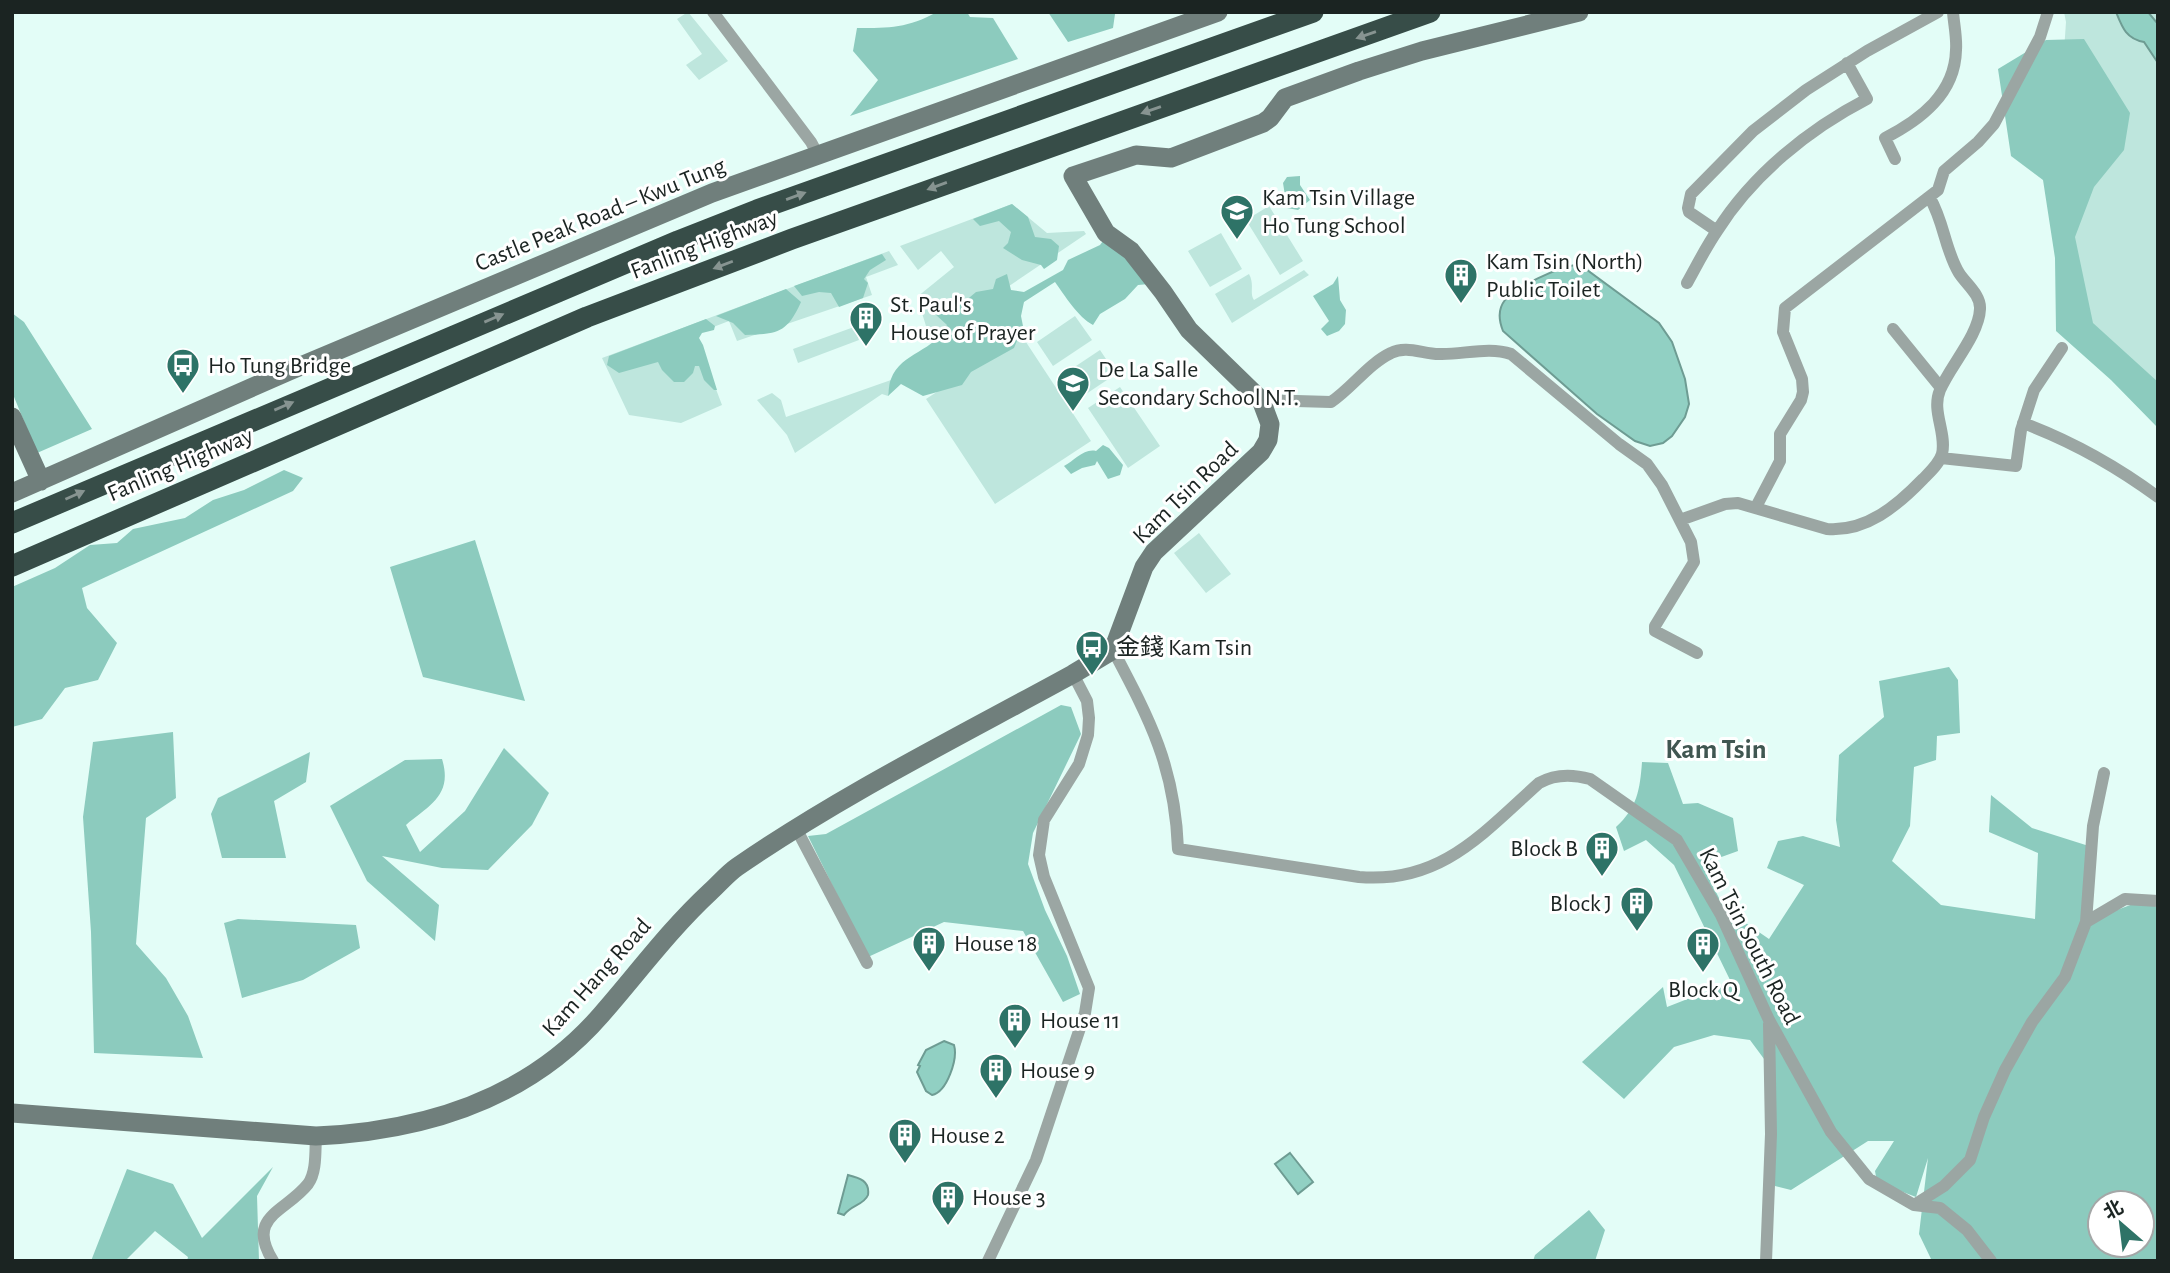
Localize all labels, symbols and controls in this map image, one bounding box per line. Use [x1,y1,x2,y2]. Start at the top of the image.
one-way arrow [1355,30,1376,41]
one-way arrow [1140,105,1161,116]
street label: Castle Peak Road – Kwu Tung [472,154,729,276]
one-way arrow [926,181,947,192]
place label: Kam Tsin Village Ho Tung School [1262,186,1415,238]
one-way arrow [785,190,806,201]
school or university icon: Kam Tsin Village Ho Tung School [1218,192,1256,241]
street label: Fanling Highway [627,206,781,284]
place label: Kam Tsin (North) Public Toilet [1486,250,1644,302]
building icon: Kam Tsin (North) Public Toilet [1442,256,1480,305]
one-way arrow [712,260,733,271]
place label: St. Paul's House of Prayer [890,293,1036,345]
building icon: St. Paul's House of Prayer [847,299,885,348]
one-way arrow [483,312,504,323]
bus stop icon: Ho Tung Bridge [164,346,202,395]
place label: Ho Tung Bridge [208,354,351,378]
place label: De La Salle Secondary School N.T. [1098,358,1299,410]
school or university icon: De La Salle Secondary School N.T. [1054,364,1092,413]
one-way arrow [274,400,294,412]
street label: Fanling Highway [104,423,257,506]
street label: Kam Tsin Road [1128,437,1243,549]
one-way arrow [65,490,86,501]
bus stop icon: 金錢 Kam Tsin [1073,628,1111,677]
place label: 金錢 Kam Tsin [1116,634,1252,660]
district label: Kam Tsin [1665,736,1767,764]
building icon: Block B [1583,829,1621,878]
place label: Block B [1510,837,1578,861]
street label: Kam Tsin South Road [1694,844,1804,1029]
building icon: Block J [1618,884,1656,933]
place label: Block J [1550,892,1612,916]
street label: Kam Hang Road [538,914,656,1041]
building icon: House 18 [910,924,948,973]
building icon: Block Q [1684,925,1722,974]
place label: House 18 [954,932,1038,956]
place label: Block Q [1668,978,1741,1002]
building icon: House 11 [996,1001,1034,1050]
place label: House 11 [1040,1009,1120,1033]
building icon: House 9 [977,1051,1015,1100]
place label: House 9 [1020,1059,1095,1083]
building icon: House 2 [886,1116,924,1165]
place label: House 2 [930,1124,1005,1148]
building icon: House 3 [929,1178,967,1227]
place label: House 3 [972,1186,1046,1210]
north arrow [2086,1189,2156,1259]
text: 北 [2100,1197,2127,1223]

